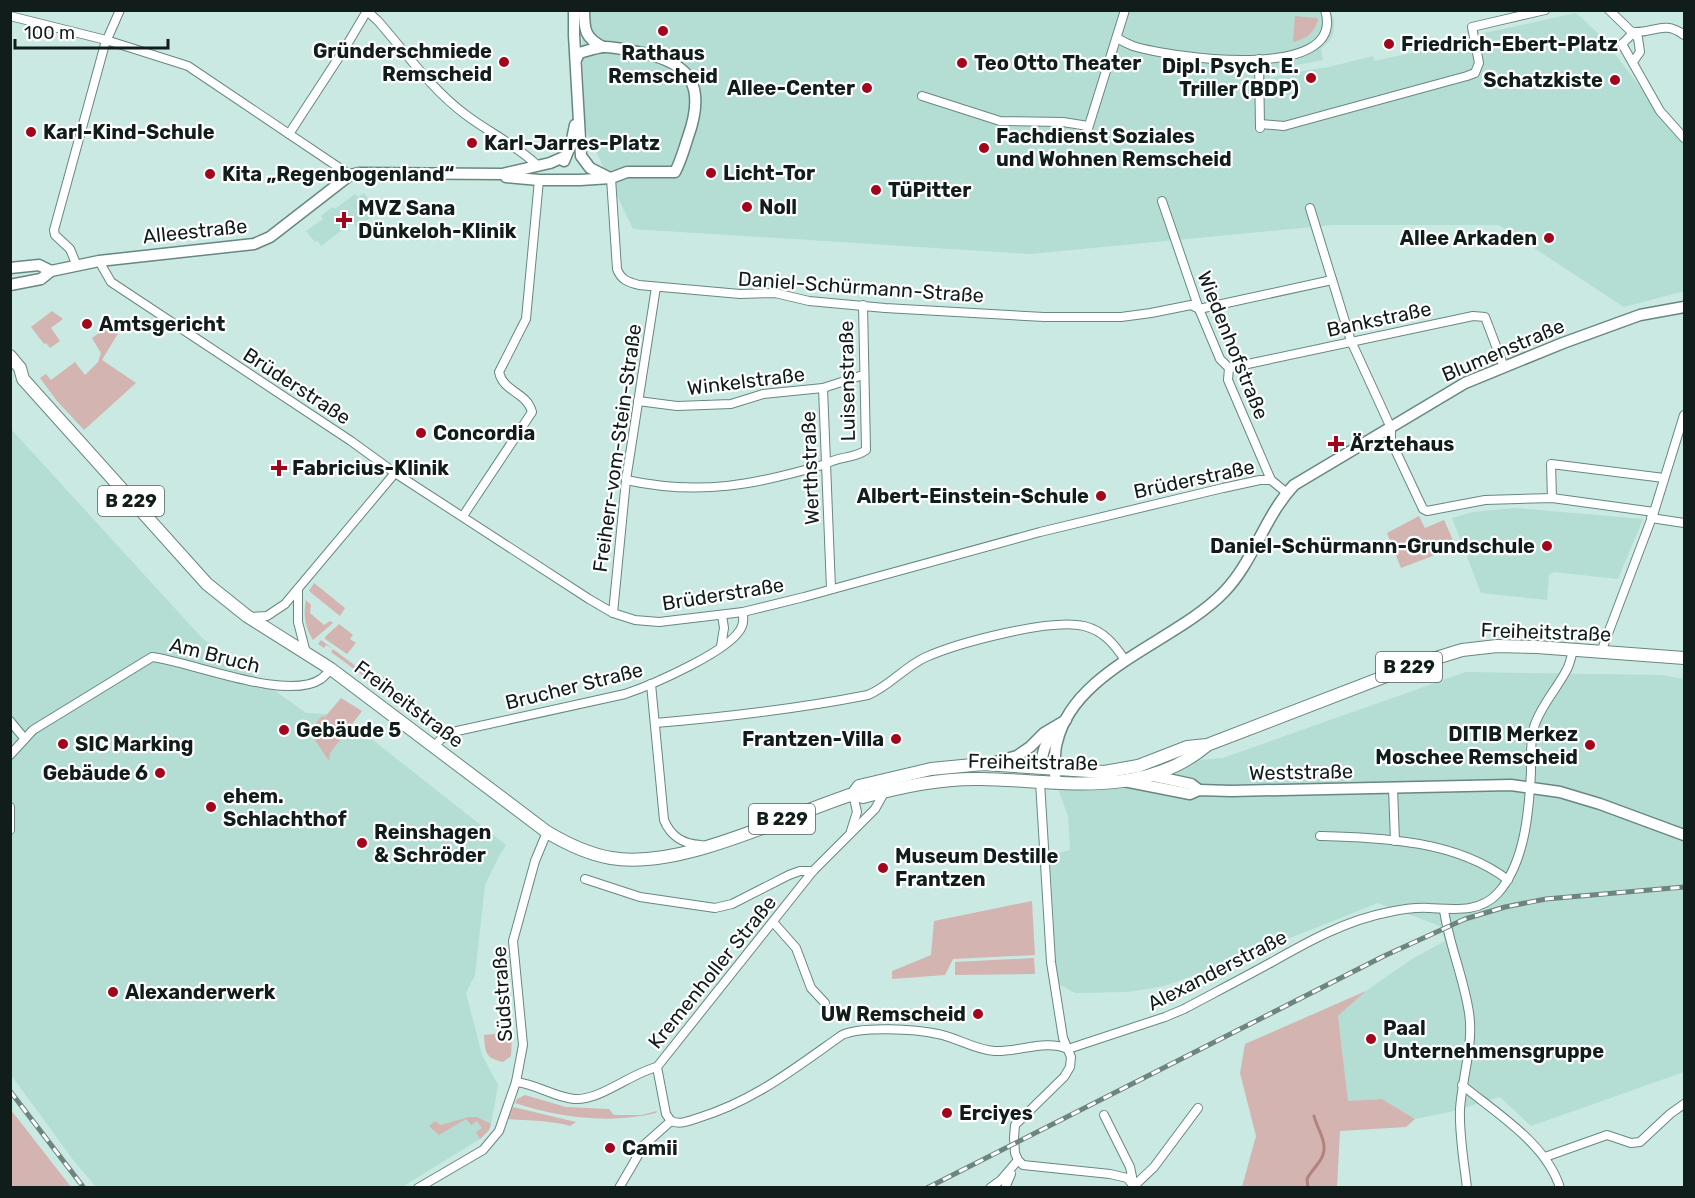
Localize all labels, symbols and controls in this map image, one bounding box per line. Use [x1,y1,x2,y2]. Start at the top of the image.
scale bar [15,12,168,50]
text: 100 m [24,22,75,44]
marker: Rathaus Remscheid [656,24,670,38]
place label: Friedrich-Ebert-Platz [1401,32,1618,56]
marker: Friedrich-Ebert-Platz [1382,37,1396,51]
place label: Gründerschmiede Remscheid [313,39,492,86]
place label: Rathaus Remscheid [608,41,718,88]
place label: Teo Otto Theater [974,51,1141,75]
place label: Dipl. Psych. E. Triller (BDP) [1162,54,1299,101]
marker: Gründerschmiede Remscheid [497,55,511,69]
marker: Teo Otto Theater [955,56,969,70]
place label: Schatzkiste [1483,68,1603,92]
marker: Dipl. Psych. E. Triller (BDP) [1304,71,1318,85]
marker: Schatzkiste [1608,73,1622,87]
place label: Allee-Center [727,76,855,100]
marker: Allee-Center [860,81,874,95]
place label: Karl-Kind-Schule [43,120,215,144]
place label: Fachdienst Soziales und Wohnen Remscheid [996,124,1232,171]
marker: Karl-Kind-Schule [24,125,38,139]
place label: Karl-Jarres-Platz [484,131,660,155]
marker: Karl-Jarres-Platz [465,136,479,150]
marker: Fachdienst Soziales und Wohnen Remscheid [977,141,991,155]
place label: Licht-Tor [723,161,815,185]
place label: Kita „Regenbogenland“ [222,162,455,186]
marker: Licht-Tor [704,166,718,180]
marker: Kita „Regenbogenland“ [203,167,217,181]
place label: TüPitter [888,178,971,202]
marker: TüPitter [869,183,883,197]
place label: Noll [759,195,797,219]
place label: MVZ Sana Dünkeloh-Klinik [358,196,517,243]
marker: Noll [740,200,754,214]
marker: MVZ Sana Dünkeloh-Klinik [335,211,353,229]
street label: Alleestraße [142,214,248,248]
place label: Allee Arkaden [1400,226,1537,250]
marker: Allee Arkaden [1542,231,1556,245]
street label: Daniel-Schürmann-Straße [737,266,985,308]
street label: Wiedenhofstraße [1192,267,1274,423]
street label: Bankstraße [1325,296,1433,342]
place label: Amtsgericht [99,312,225,336]
street label: Blumenstraße [1438,313,1568,387]
marker: Amtsgericht [80,317,94,331]
street label: Luisenstraße [834,320,860,442]
street label: Freiherr-vom-Stein-Straße [588,322,646,574]
street label: Brüderstraße [239,342,355,430]
street label: Winkelstraße [686,362,806,400]
street label: Werthstraße [796,411,824,525]
place label: Concordia [433,421,535,445]
marker: Concordia [414,426,428,440]
place label: Ärztehaus [1350,432,1454,456]
marker: Ärztehaus [1327,435,1345,453]
street label: Brüderstraße [1131,454,1257,504]
place label: Fabricius-Klinik [292,456,449,480]
marker: Fabricius-Klinik [270,459,288,477]
place label: Albert-Einstein-Schule [857,484,1089,508]
road number: B 229 [98,486,164,516]
marker: Albert-Einstein-Schule [1094,489,1108,503]
place label: Daniel-Schürmann-Grundschule [1210,534,1535,558]
marker: Daniel-Schürmann-Grundschule [1540,539,1554,553]
street label: Brüderstraße [660,573,786,615]
street label: Freiheitstraße [1480,618,1612,646]
street label: Am Bruch [167,632,263,678]
road number: B 229 [1376,652,1442,682]
street label: Freiheitstraße [350,655,468,753]
street label: Brucher Straße [503,657,645,715]
place label: Gebäude 5 [296,718,401,742]
place label: DITIB Merkez Moschee Remscheid [1375,722,1578,769]
marker: Gebäude 5 [277,723,291,737]
place label: Frantzen-Villa [742,727,884,751]
place label: SIC Marking [75,732,193,756]
marker: Frantzen-Villa [889,732,903,746]
marker: SIC Marking [56,737,70,751]
marker: DITIB Merkez Moschee Remscheid [1583,738,1597,752]
street label: Freiheitstraße [968,749,1098,775]
street label: Weststraße [1249,759,1353,785]
place label: Gebäude 6 [43,761,148,785]
marker: Gebäude 6 [153,766,167,780]
place label: ehem. Schlachthof [223,784,347,831]
marker: ehem. Schlachthof [204,800,218,814]
road number: B 229 [749,804,815,834]
place label: Reinshagen & Schröder [374,820,491,867]
marker: Reinshagen & Schröder [355,836,369,850]
place label: Museum Destille Frantzen [895,844,1058,891]
marker: Museum Destille Frantzen [876,861,890,875]
street label: Kremenholler Straße [643,891,781,1053]
street label: Alexanderstraße [1143,925,1291,1015]
street label: Südstraße [487,945,517,1043]
place label: Alexanderwerk [125,980,276,1004]
marker: Alexanderwerk [106,985,120,999]
place label: UW Remscheid [821,1002,966,1026]
marker: UW Remscheid [971,1007,985,1021]
place label: Paal Unternehmensgruppe [1383,1016,1604,1063]
marker: Paal Unternehmensgruppe [1364,1032,1378,1046]
place label: Erciyes [959,1101,1033,1125]
marker: Erciyes [940,1106,954,1120]
place label: Camii [622,1136,678,1160]
marker: Camii [603,1141,617,1155]

